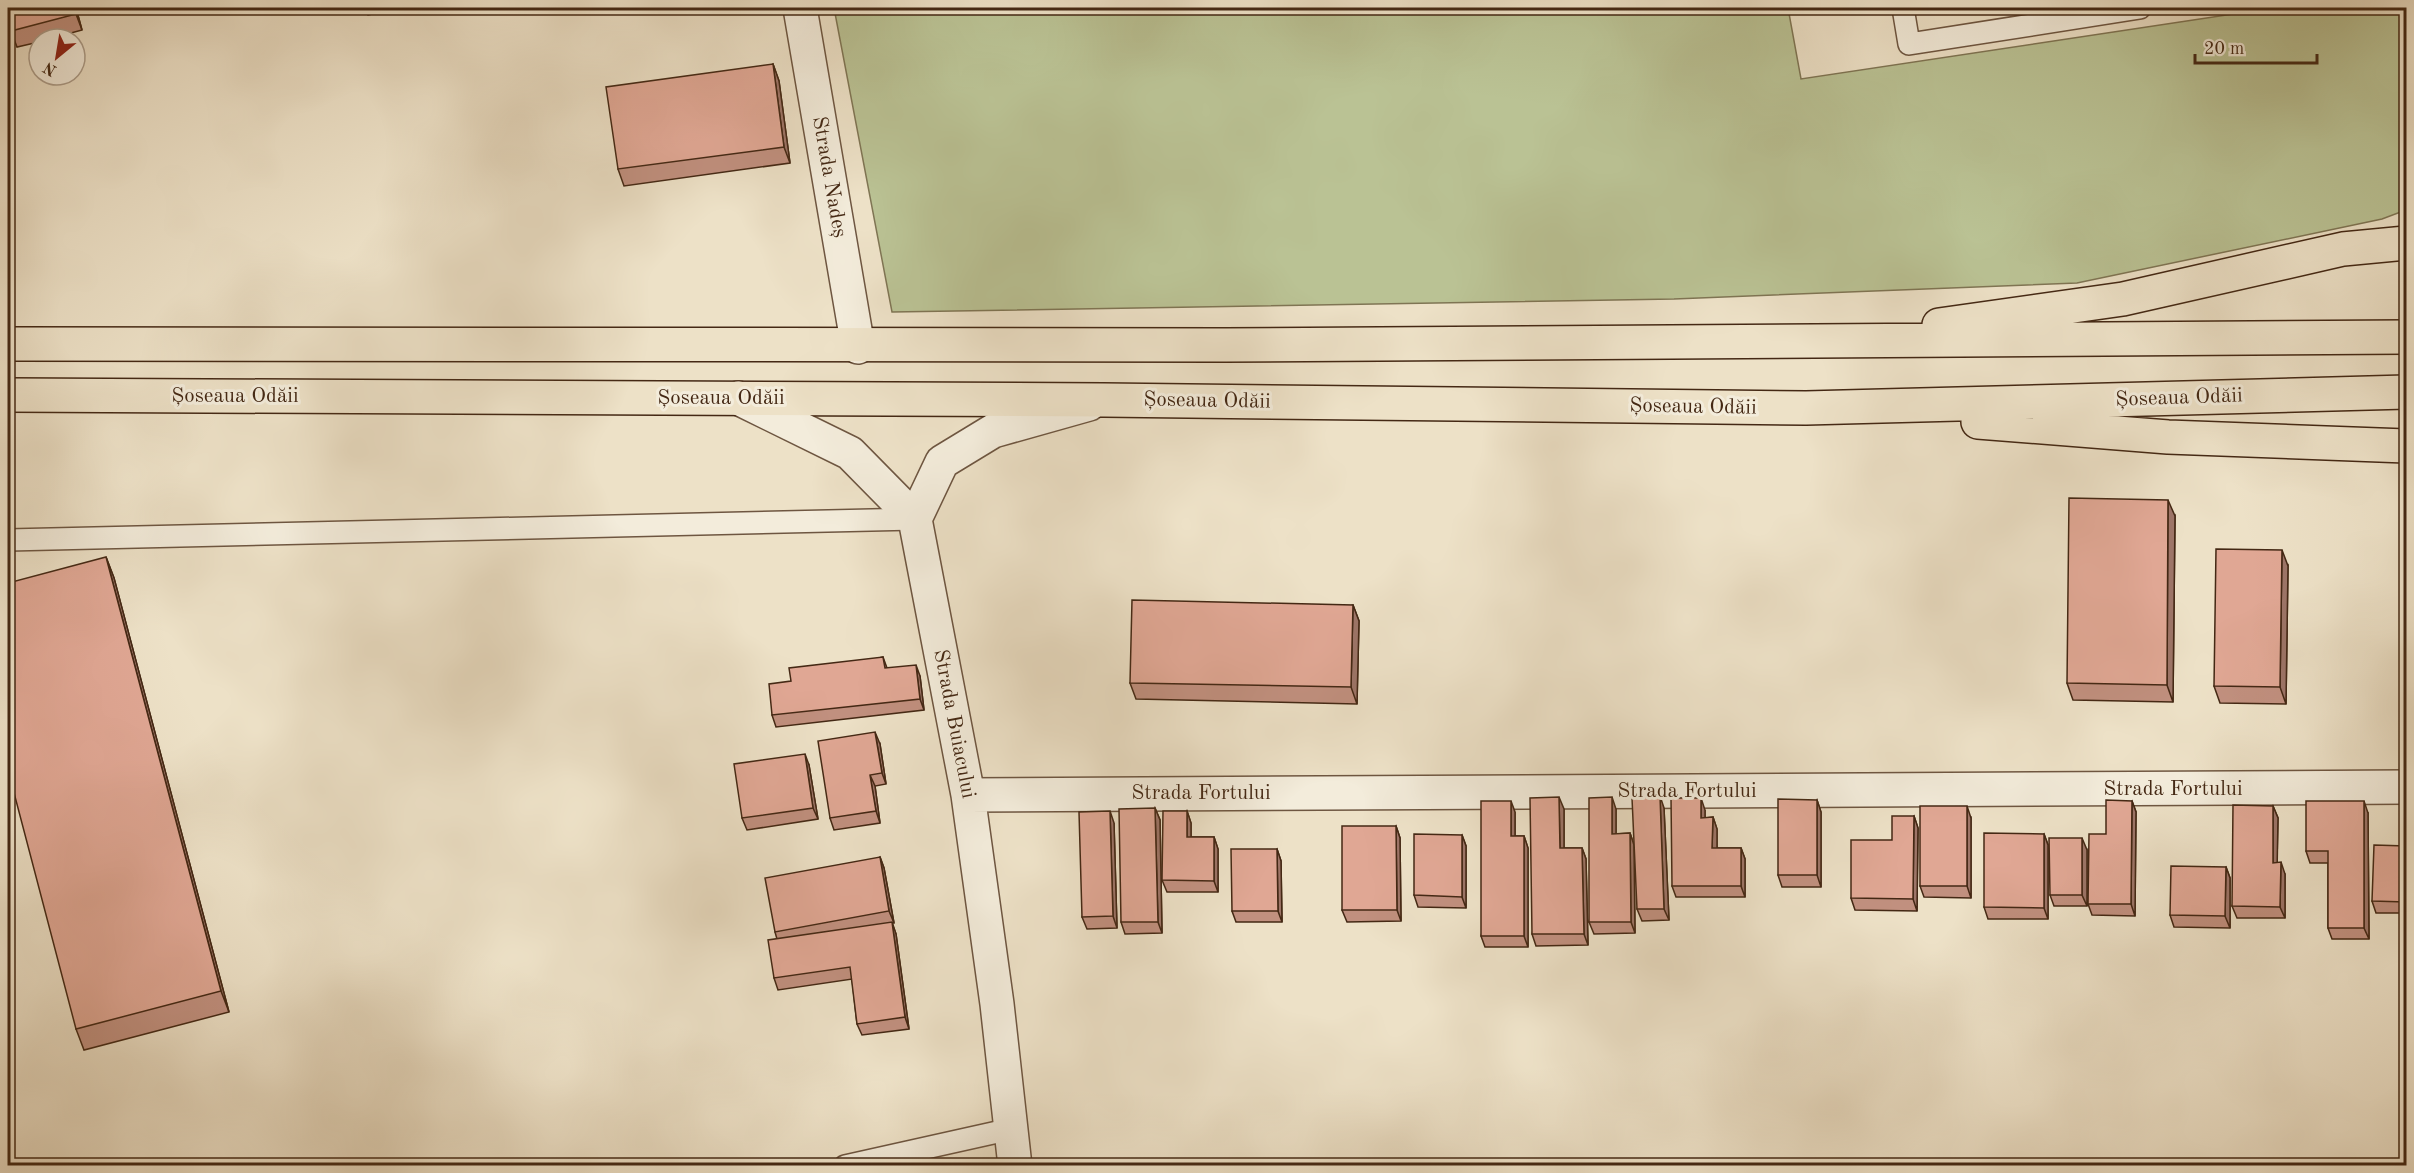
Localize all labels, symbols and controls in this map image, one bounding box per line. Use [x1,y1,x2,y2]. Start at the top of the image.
north arrow [27,27,87,87]
scale bar [2195,27,2316,65]
text: 20 m [2204,40,2244,58]
text: N [41,58,60,78]
street label: Strada Nadeș [807,115,850,239]
street label: Șoseaua Odăii [2115,385,2243,411]
street label: Șoseaua Odăii [171,386,299,407]
street label: Șoseaua Odăii [657,388,785,409]
street label: Șoseaua Odăii [1143,389,1271,413]
street label: Șoseaua Odăii [1629,395,1757,419]
street label: Strada Buiacului [929,648,979,800]
street label: Strada Fortului [2103,779,2243,800]
street label: Strada Fortului [1617,781,1757,802]
street label: Strada Fortului [1131,783,1271,804]

